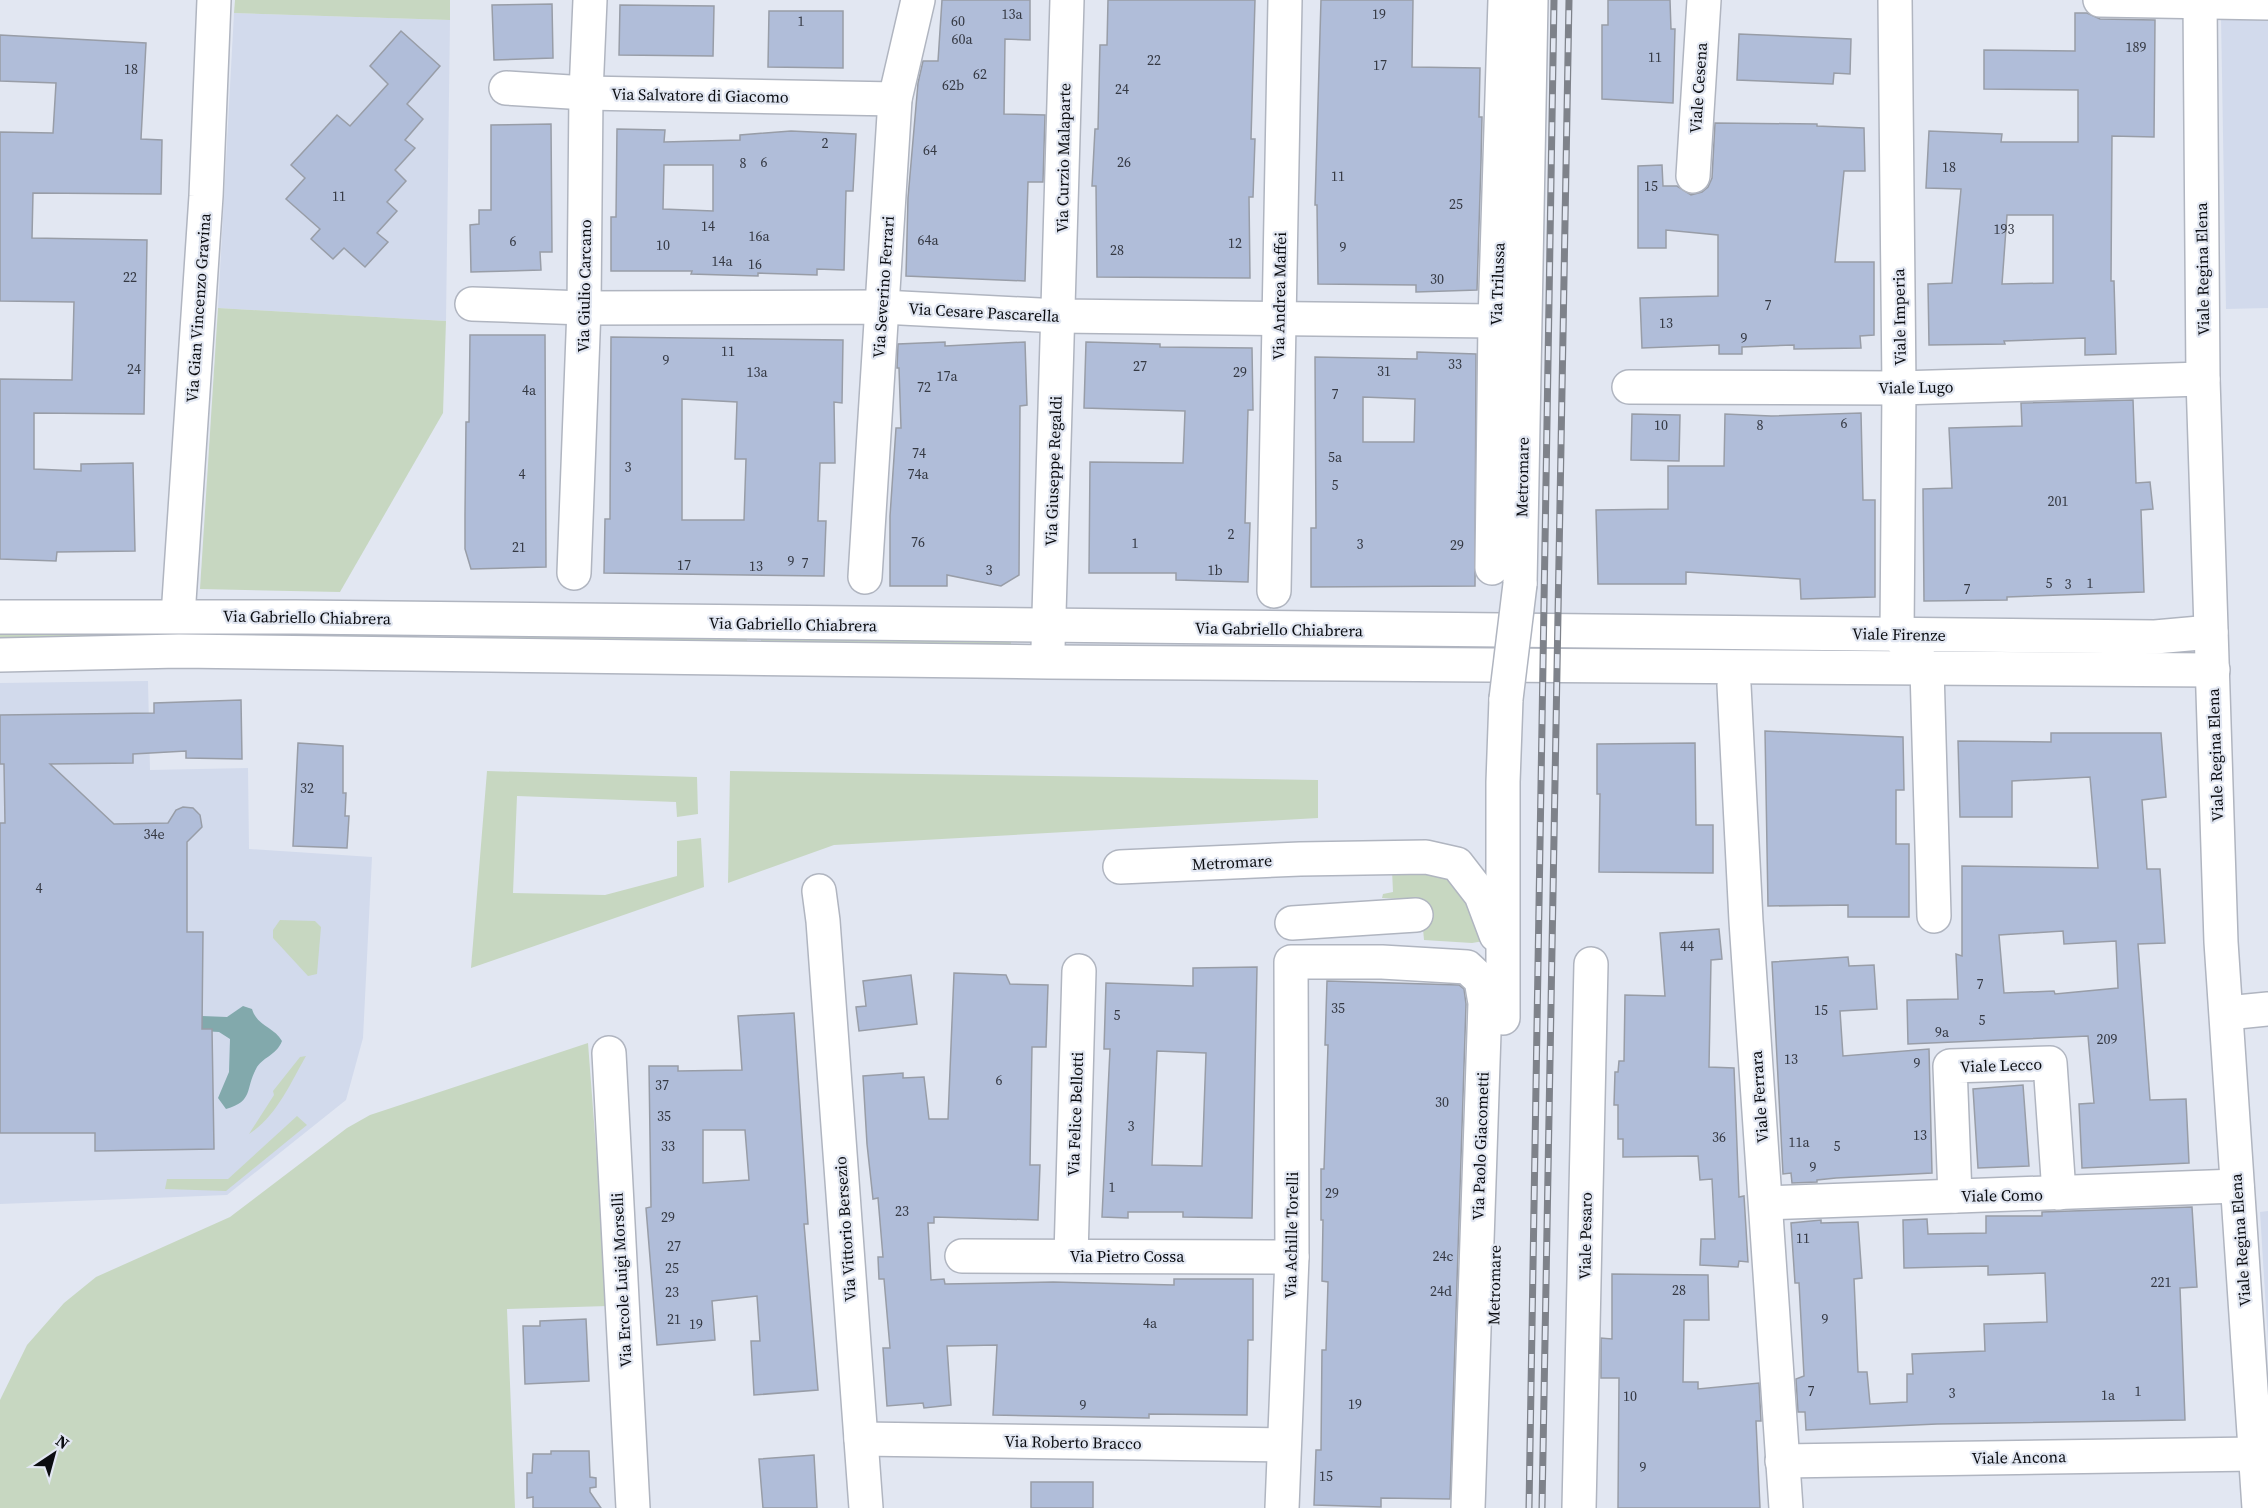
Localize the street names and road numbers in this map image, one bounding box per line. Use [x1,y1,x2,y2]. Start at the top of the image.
street label: Viale Cesena [1684,41,1712,134]
street label: Via Salvatore di Giacomo [611,82,789,108]
street label: Via Curzio Malaparte [1051,83,1075,233]
street label: Viale Regina Elena [2190,201,2214,336]
street label: Via Gian Vincenzo Gravina [180,212,216,403]
street label: Via Severino Ferrari [867,215,899,359]
street label: Via Giulio Carcano [572,219,596,353]
street label: Via Andrea Maffei [1267,231,1291,360]
street label: Via Trilussa [1485,241,1509,326]
street label: Viale Imperia [1887,267,1911,366]
street label: Via Cesare Pascarella [908,297,1061,327]
street label: Viale Lugo [1878,375,1954,399]
street label: Via Giuseppe Regaldi [1039,395,1067,547]
street label: Metromare [1510,437,1534,517]
street label: Via Gabriello Chiabrera [223,605,392,629]
street label: Via Gabriello Chiabrera [709,612,878,636]
street label: Via Gabriello Chiabrera [1195,617,1364,641]
street label: Viale Firenze [1852,622,1946,646]
street label: Viale Regina Elena [2202,687,2228,822]
street label: Metromare [1191,849,1273,875]
street label: Viale Ferrara [1745,1049,1773,1144]
street label: Via Felice Bellotti [1062,1051,1088,1177]
street label: Viale Lecco [1960,1053,2043,1077]
street label: Via Paolo Giacometti [1466,1071,1494,1221]
street label: Via Vittorio Bersezio [829,1155,861,1302]
street label: Via Achille Torelli [1279,1171,1303,1298]
street label: Viale Regina Elena [2224,1172,2256,1307]
street label: Viale Como [1961,1183,2043,1207]
street label: Via Ercole Luigi Morselli [605,1192,637,1368]
street label: Viale Pesaro [1573,1192,1597,1280]
street label: Via Pietro Cossa [1070,1245,1185,1267]
street label: Metromare [1482,1245,1506,1325]
street label: Via Roberto Bracco [1004,1430,1142,1454]
street label: Viale Ancona [1972,1445,2067,1469]

